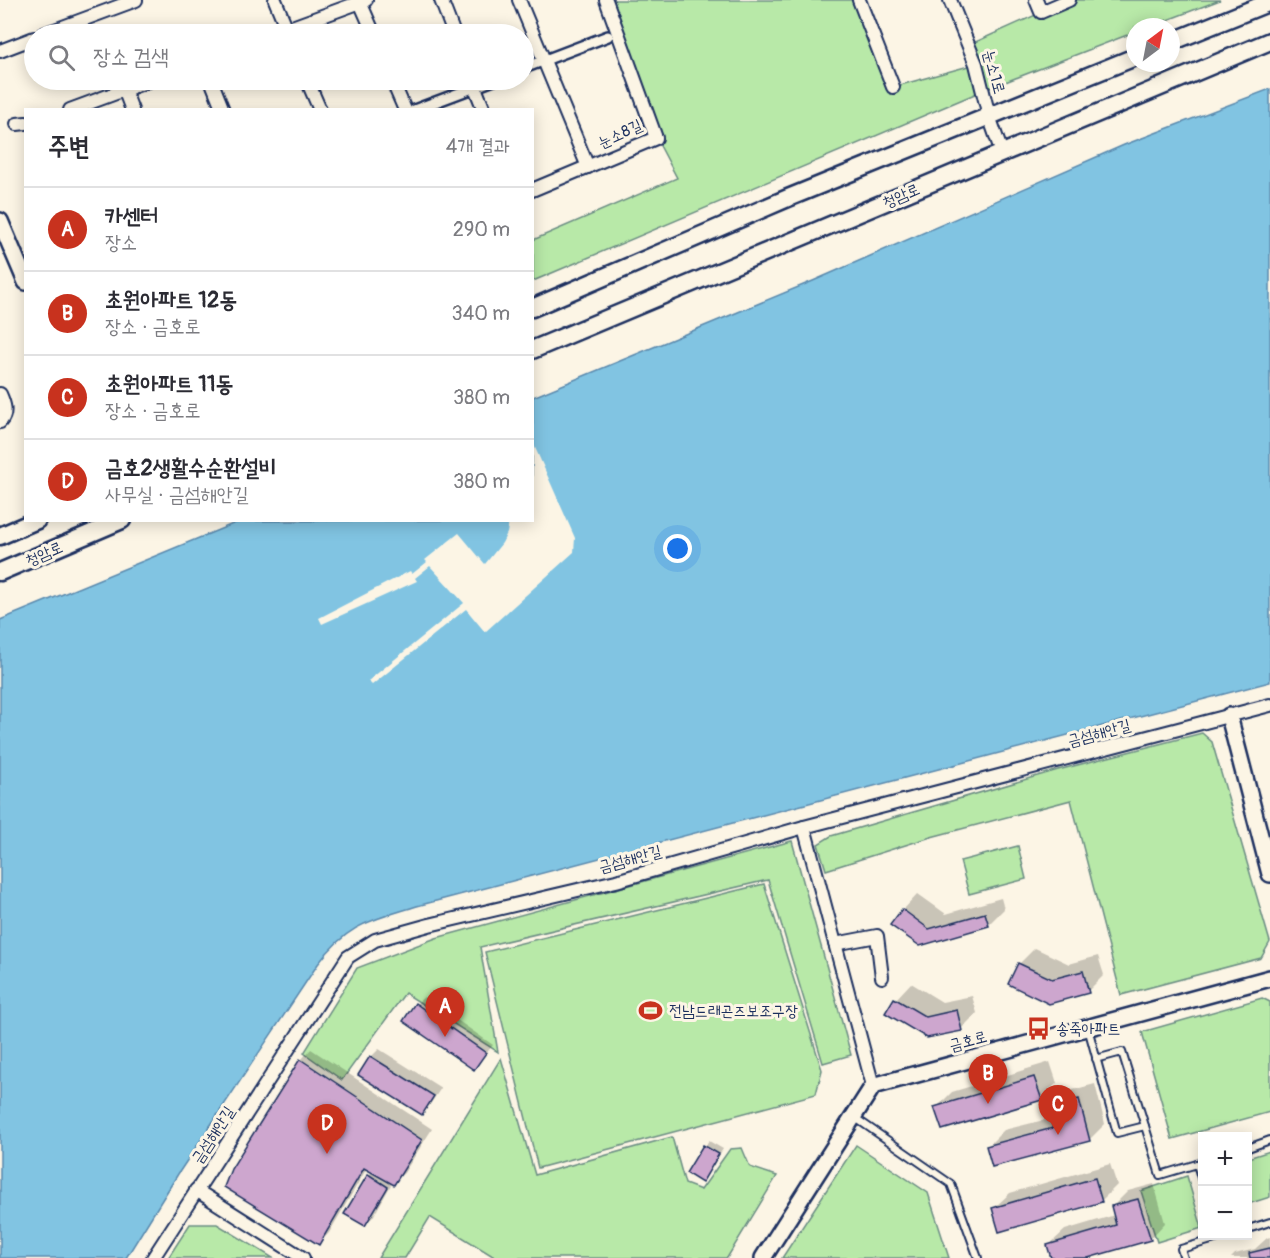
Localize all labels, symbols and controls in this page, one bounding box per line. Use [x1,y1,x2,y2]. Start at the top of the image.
north arrow [1126,18,1180,72]
search box [24,24,534,90]
icon: search [45,41,78,74]
text: 장소 검색 [93,43,169,71]
street label: 눈소1로 [979,48,1009,96]
street label: 눈소8길 [595,115,645,153]
text: 주변 [48,131,90,163]
text: 4개 결과 [446,134,510,159]
street label: 청암로 [879,179,923,213]
text: 카센터 [105,202,158,230]
text: A [61,217,74,242]
text: 290 m [453,217,510,242]
text: 장소 [105,230,137,255]
text: 초원아파트 12동 [105,286,237,314]
text: B [62,301,73,326]
text: 340 m [451,301,510,326]
text: 장소 · 금호로 [105,314,201,339]
text: 초원아파트 11동 [105,370,233,398]
text: C [61,385,74,410]
text: 380 m [453,385,510,410]
text: 장소 · 금호로 [105,398,201,423]
text: 금호2생활수순환설비 [105,454,277,482]
text: D [61,469,74,494]
text: 380 m [453,469,510,494]
text: 사무실 · 금섬해안길 [105,482,249,507]
your location [663,534,692,563]
street label: 청암로 [22,537,66,571]
street label: 금섬해안길 [1065,715,1133,751]
street label: 금섬해안길 [596,841,664,877]
pin: A [426,988,464,1037]
sports icon: 전남드래곤즈보조구장 [638,998,664,1024]
place label: 전남드래곤즈보조구장 [669,1001,798,1021]
bus stop icon: 송죽아파트 [1025,1016,1051,1042]
place label: 송죽아파트 [1056,1019,1120,1039]
street label: 금호로 [947,1026,989,1056]
pin: B [968,1054,1008,1104]
pin: C [1038,1086,1078,1135]
street label: 금섬해안길 [187,1102,239,1167]
pin: D [308,1104,346,1154]
map controls [1198,1132,1252,1240]
button: + [1198,1132,1252,1186]
button: − [1198,1186,1252,1240]

